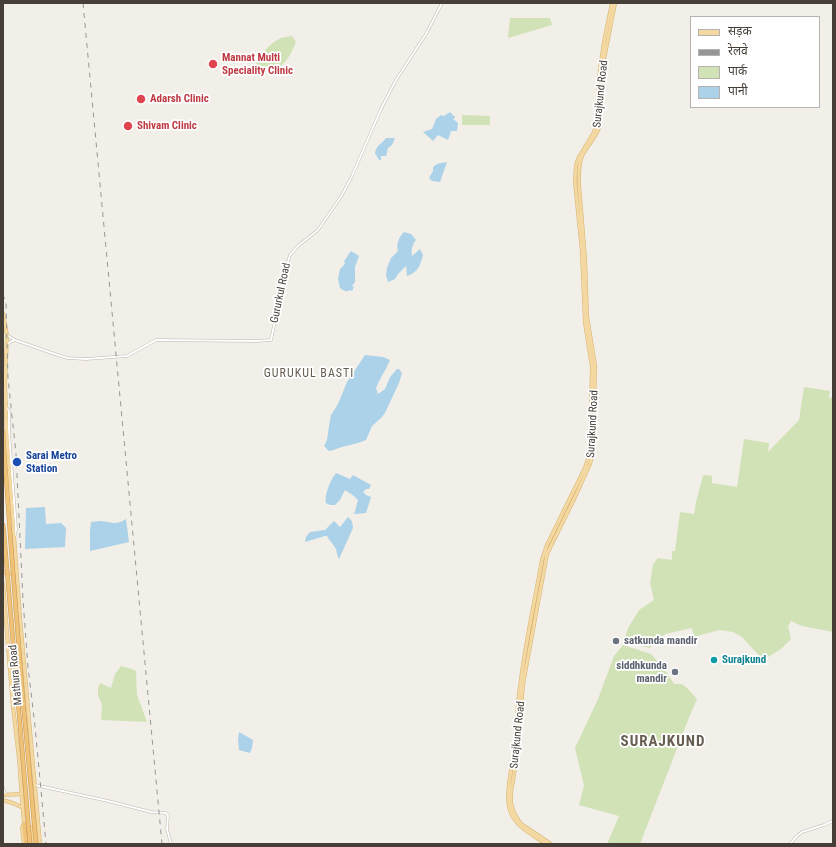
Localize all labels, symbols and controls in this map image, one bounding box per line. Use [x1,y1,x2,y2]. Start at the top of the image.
legend [690,16,820,108]
text: सड़क [728,24,752,38]
text: रेलवे [728,44,748,58]
place label: Mannat Multi Speciality Clinic [222,51,293,77]
marker: Mannat Multi Speciality Clinic [207,58,219,70]
street label: Surajkund Road [591,60,611,128]
text: पार्क [728,64,747,78]
text: पानी [728,84,748,98]
place label: Adarsh Clinic [150,92,209,106]
marker: Adarsh Clinic [135,93,147,105]
place label: Shivam Clinic [137,119,197,133]
marker: Shivam Clinic [122,120,134,132]
street label: Gururkul Road [268,262,294,324]
district label: GURUKUL BASTI [264,367,354,381]
street label: Surajkund Road [585,390,601,458]
place label: Sarai Metro Station [26,449,77,475]
marker: Sarai Metro Station [11,456,23,468]
place label: satkunda mandir [624,634,697,648]
marker: satkunda mandir [611,636,621,646]
street label: Mathura Road [7,644,25,706]
place label: Surajkund [722,653,766,667]
marker: Surajkund [709,655,719,665]
place label: siddhkunda mandir [616,659,667,685]
marker: siddhkunda mandir [670,667,680,677]
street label: Surajkund Road [508,701,528,769]
district label: SURAJKUND [621,733,705,751]

